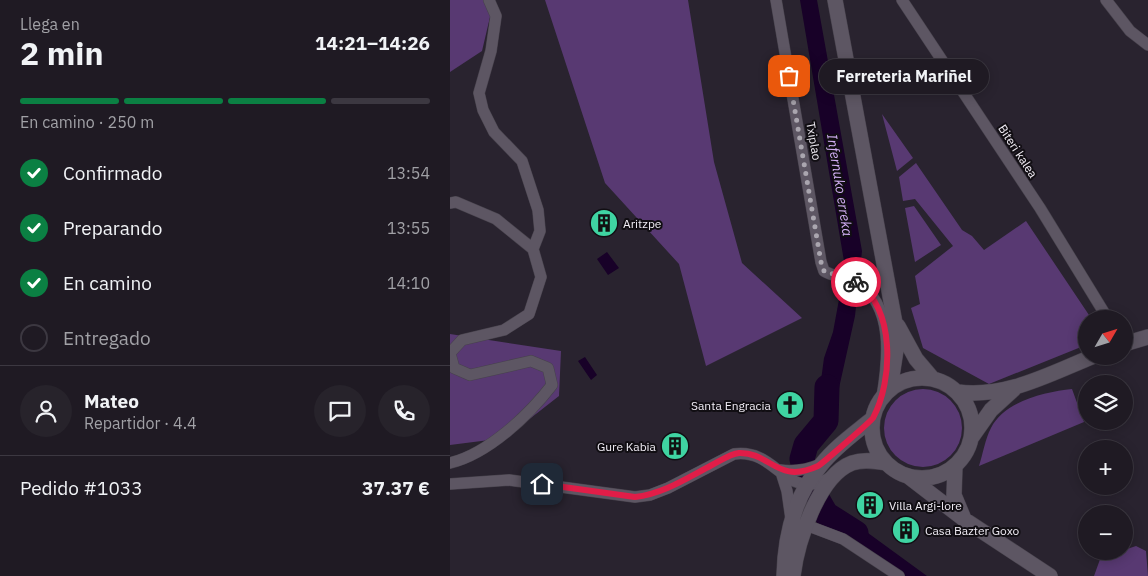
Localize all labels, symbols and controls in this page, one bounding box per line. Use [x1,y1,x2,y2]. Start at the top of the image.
text: Llega en [20,14,80,34]
text: 14:21–14:26 [315,31,430,55]
text: 2 min [20,32,104,74]
pin [768,55,810,97]
callout: Ferreteria Mariñel [819,58,989,94]
icon: bag [775,62,803,90]
text: Ferreteria Mariñel [836,66,972,86]
text: En camino · 250 m [20,112,154,132]
street label: Txiplao [803,121,825,162]
street label: Biteri kalea [995,121,1041,181]
water label: Infernuko erreka [823,133,857,237]
icon: check [20,159,48,187]
text: Confirmado [63,161,162,185]
text: 13:54 [387,163,430,183]
building icon: Aritzpe [589,208,619,238]
icon: check [20,214,48,242]
text: Preparando [63,216,162,240]
place label: Aritzpe [623,216,662,231]
text: 13:55 [387,218,430,238]
courier [831,257,881,307]
icon: bike [842,268,870,296]
icon: check [20,269,48,297]
text: En camino [63,271,152,295]
text: 14:10 [387,273,430,293]
north arrow [1078,310,1132,365]
map controls [1078,310,1133,560]
text: Entregado [63,326,151,350]
button: layers [1078,375,1133,430]
button: person [20,385,72,437]
button: chat [314,385,366,437]
button: phone [378,385,430,437]
text: Mateo [84,389,139,413]
church icon: Santa Engracia [775,390,805,420]
place label: Santa Engracia [691,398,772,413]
text: Repartidor · 4.4 [84,413,197,433]
building icon: Gure Kabia [660,431,690,461]
place label: Gure Kabia [597,439,657,454]
button: + [1078,440,1133,495]
pin [521,463,563,505]
icon: home [528,470,556,498]
text: Pedido #1033 [20,476,143,500]
text: 37.37 € [362,476,430,500]
building icon: Villa Argi-lore [855,490,885,520]
place label: Villa Argi-lore [889,498,962,513]
button: − [1078,505,1133,560]
building icon: Casa Bazter Goxo [891,515,921,545]
place label: Casa Bazter Goxo [925,523,1020,538]

